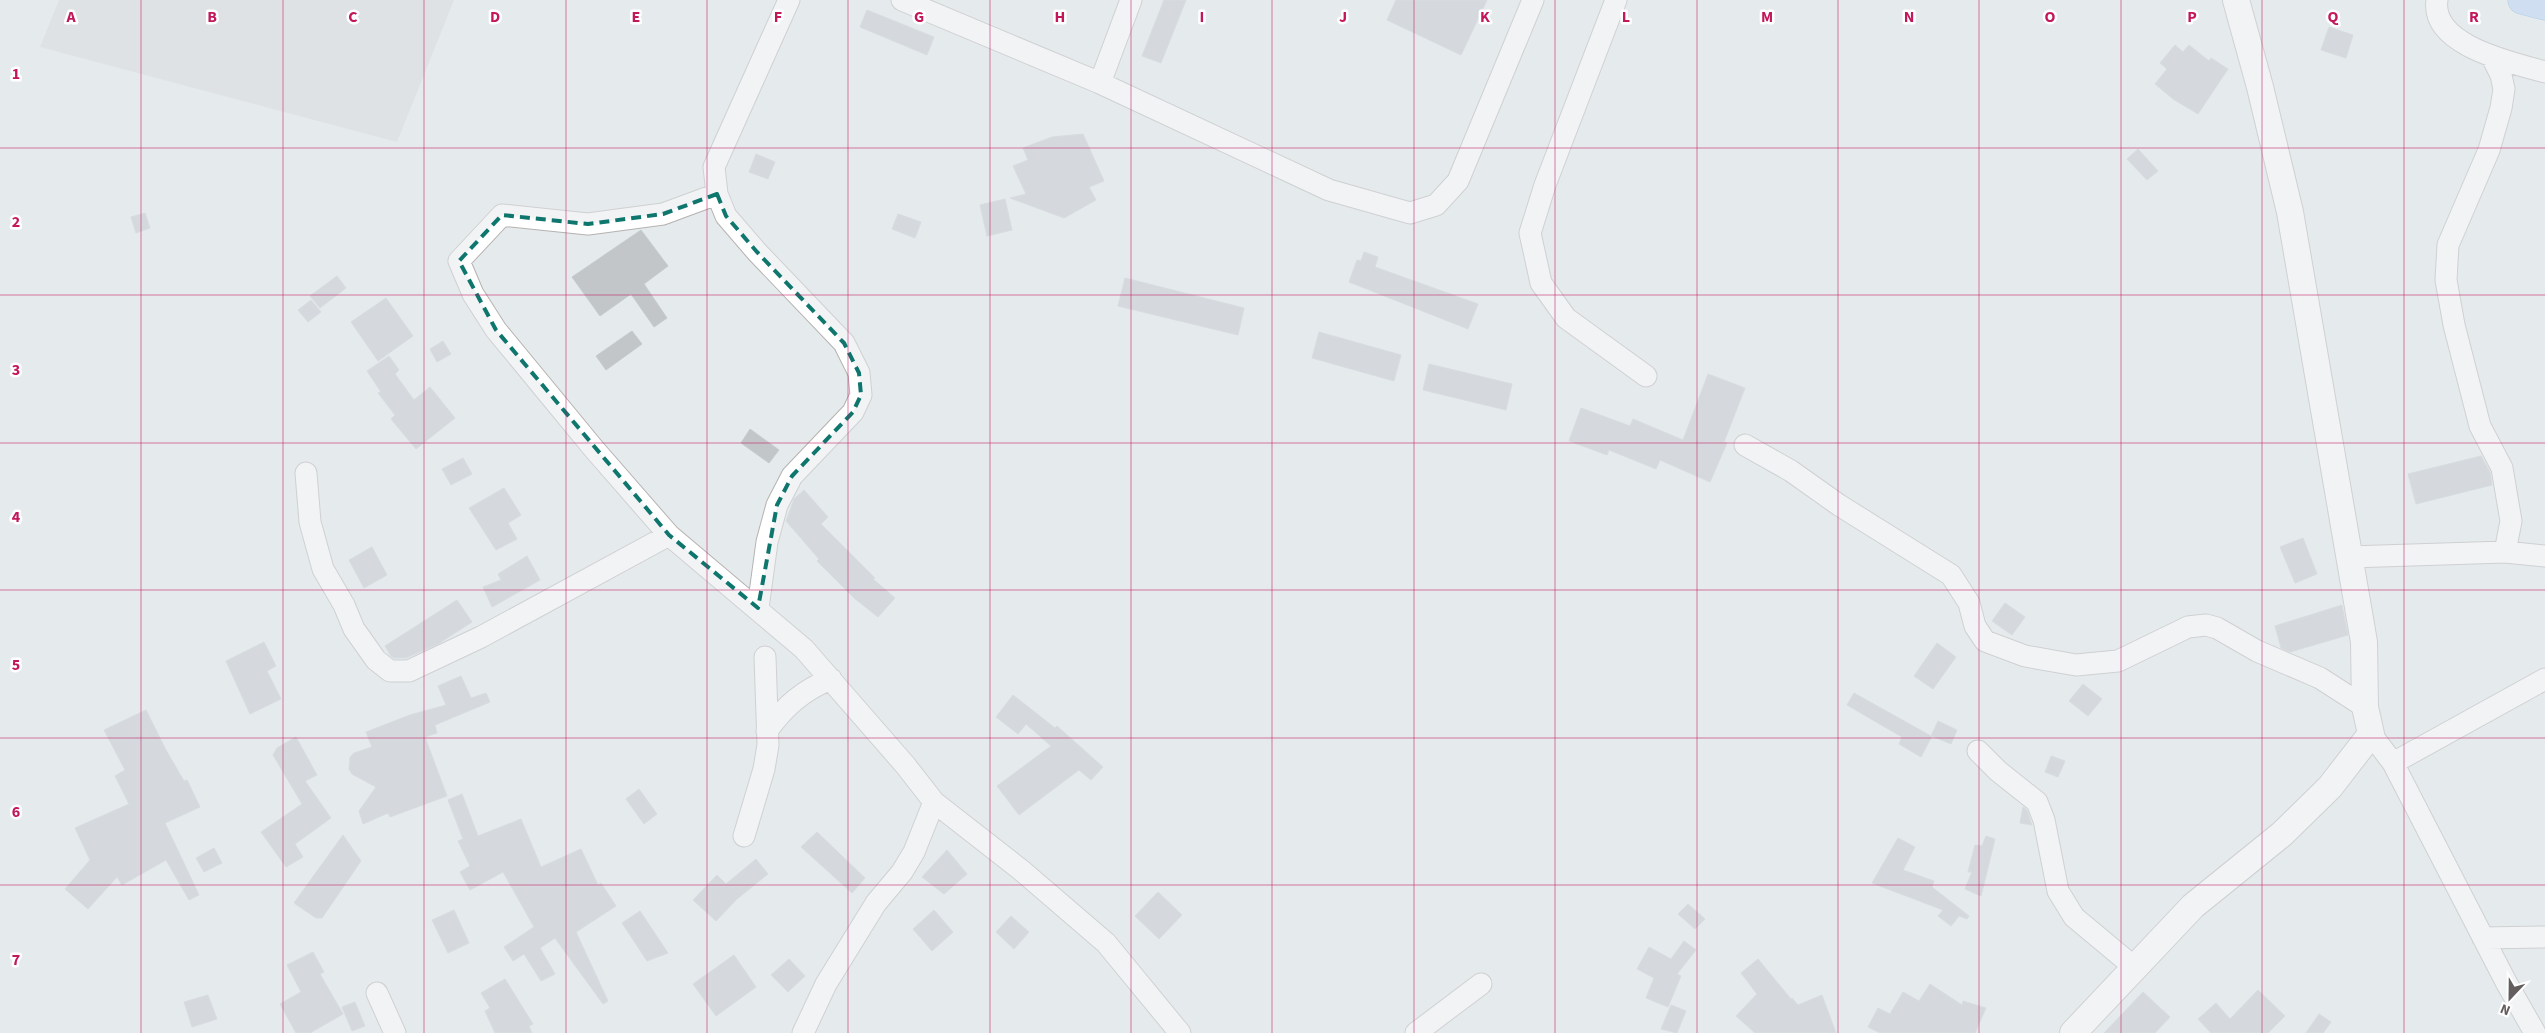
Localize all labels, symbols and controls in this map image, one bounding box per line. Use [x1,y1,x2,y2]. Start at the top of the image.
text: A [65,6,76,28]
text: B [207,6,217,28]
text: C [348,6,358,28]
text: D [490,6,500,28]
text: E [632,6,640,28]
text: F [774,6,782,28]
text: G [914,6,924,28]
text: H [1055,6,1065,28]
text: I [1200,6,1204,28]
text: J [1339,6,1347,28]
text: K [1480,6,1490,28]
text: L [1622,6,1630,28]
text: M [1761,6,1773,28]
text: N [1904,6,1914,28]
text: O [2045,6,2056,28]
text: P [2187,6,2197,28]
text: Q [2328,6,2339,28]
text: R [2469,6,2479,28]
text: 1 [12,63,20,85]
text: 2 [12,211,20,233]
text: 3 [12,359,20,381]
text: 4 [12,506,21,528]
text: 5 [12,654,20,676]
text: 6 [12,801,20,823]
text: 7 [12,949,20,971]
north arrow [2485,973,2535,1023]
text: N [2497,998,2514,1020]

